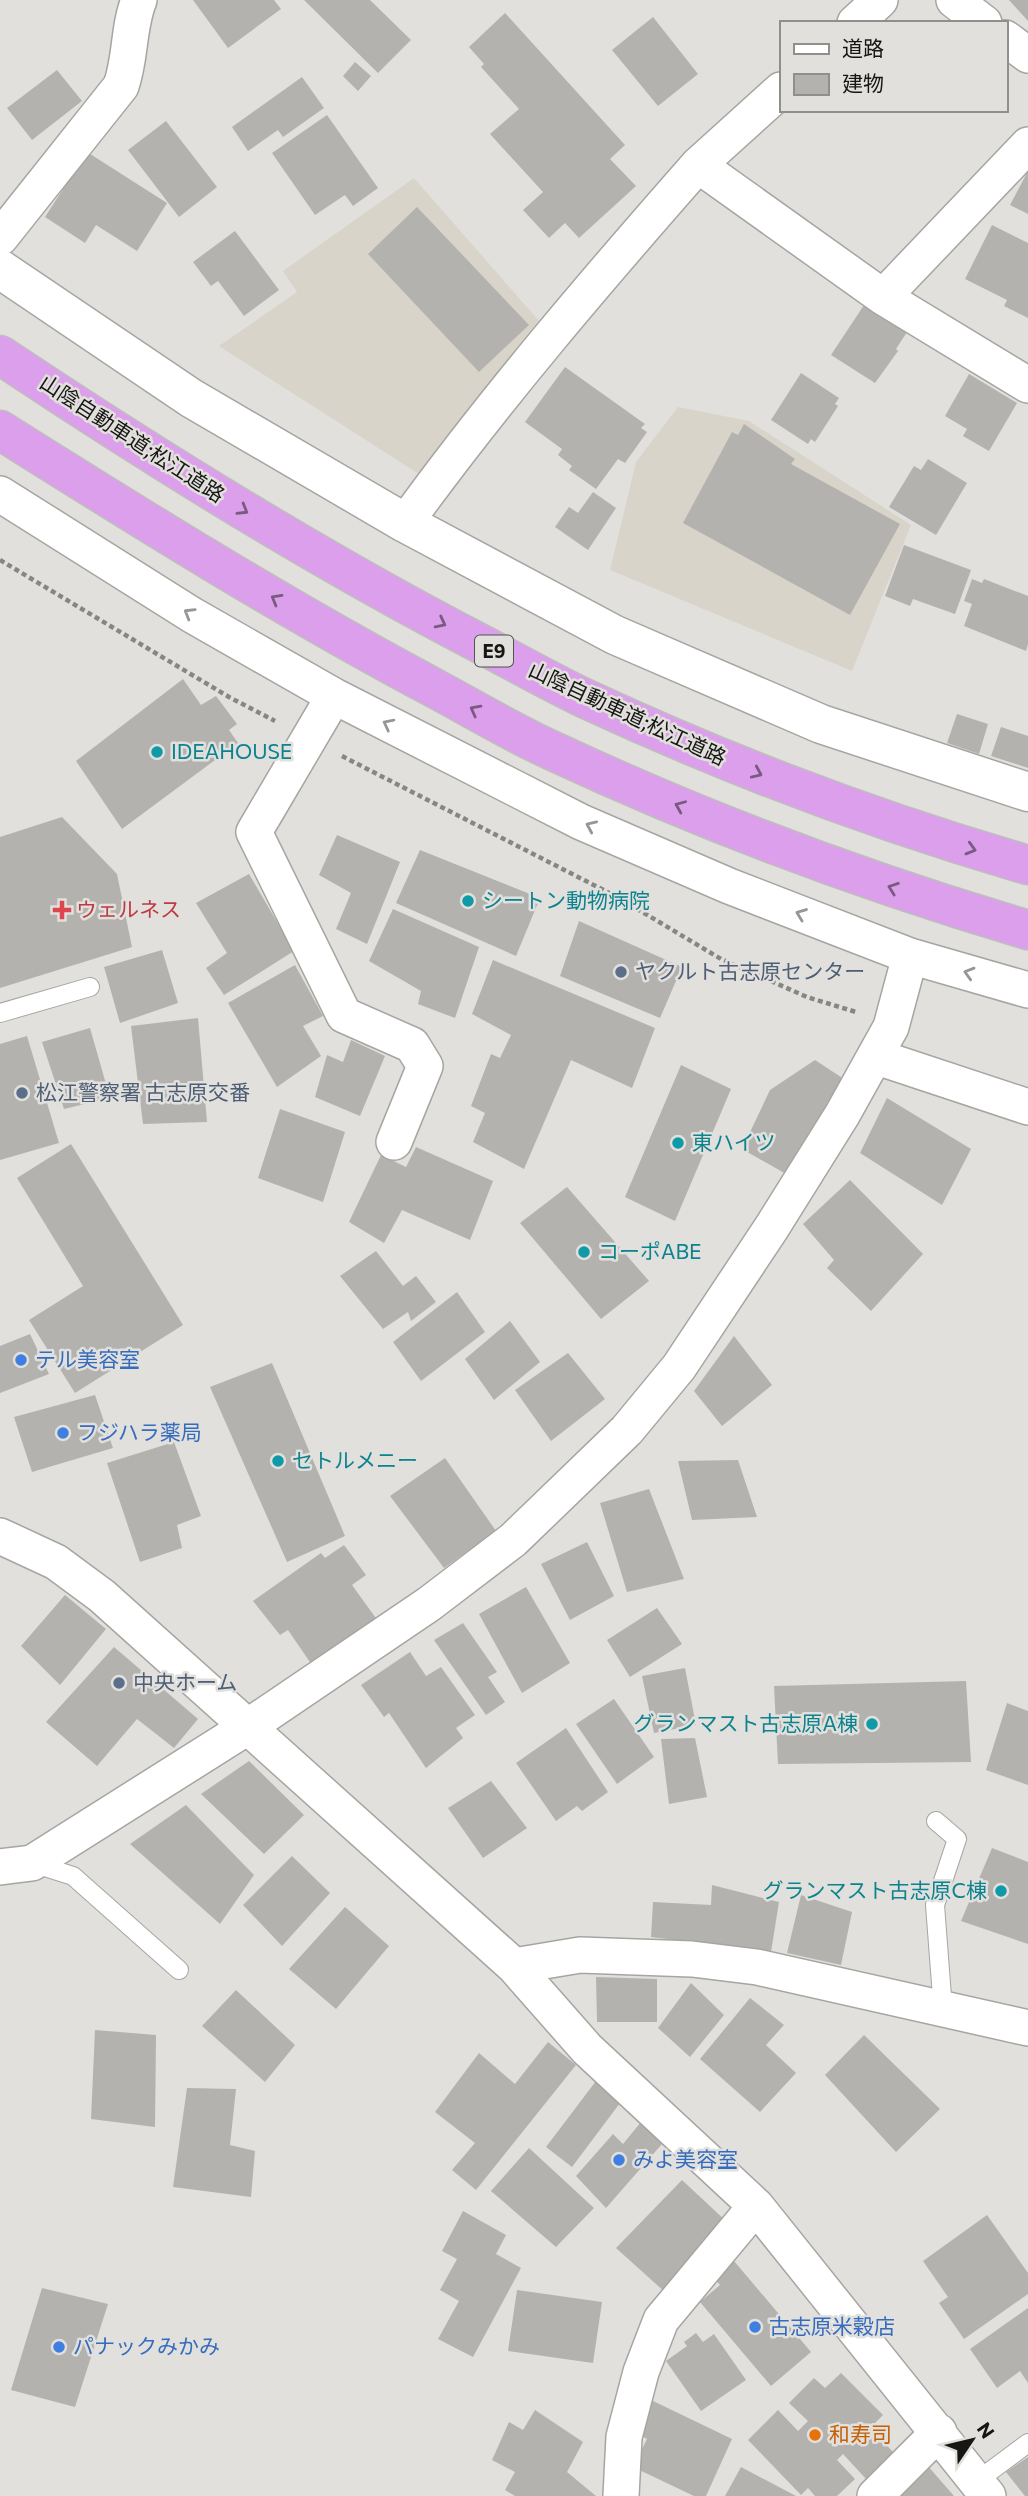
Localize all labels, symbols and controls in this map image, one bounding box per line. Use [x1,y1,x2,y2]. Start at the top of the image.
legend [780,21,1007,112]
text: 道路 [842,35,884,60]
text: 建物 [842,70,884,95]
street label: 山陰自動車道;松江道路 [36,369,230,507]
one-way arrow [236,502,249,515]
one-way arrow [270,595,283,608]
one-way arrow [184,608,197,621]
one-way arrow [434,615,446,629]
road number: E9 [475,636,513,666]
street label: 山陰自動車道;松江道路 [525,656,730,769]
one-way arrow [469,705,482,718]
one-way arrow [383,718,395,732]
place label: IDEAHOUSE [171,738,292,763]
marker: IDEAHOUSE [149,744,165,760]
one-way arrow [750,765,762,779]
one-way arrow [675,800,688,814]
one-way arrow [585,821,597,835]
one-way arrow [965,840,977,855]
one-way arrow [887,882,899,896]
place label: シートン動物病院 [482,887,650,912]
marker: シートン動物病院 [460,893,476,909]
place label: ウェルネス [76,896,181,921]
marker: ウェルネス [54,902,70,918]
one-way arrow [795,908,807,922]
place label: ヤクルト古志原センター [635,958,865,983]
marker: ヤクルト古志原センター [613,964,629,980]
one-way arrow [963,967,975,981]
place label: 松江警察署 古志原交番 [36,1079,250,1104]
marker: 松江警察署 古志原交番 [14,1085,30,1101]
place label: 東ハイツ [692,1129,776,1154]
marker: 東ハイツ [670,1135,686,1151]
place label: コーポABE [598,1238,702,1263]
marker: コーポABE [576,1244,592,1260]
place label: テル美容室 [35,1346,140,1371]
marker: テル美容室 [13,1352,29,1368]
place label: フジハラ薬局 [77,1419,202,1444]
marker: フジハラ薬局 [55,1425,71,1441]
place label: セトルメニー [292,1447,418,1472]
marker: セトルメニー [270,1453,286,1469]
place label: 中央ホーム [133,1669,237,1694]
marker: 中央ホーム [111,1675,127,1691]
place label: グランマスト古志原A棟 [634,1710,858,1735]
marker: グランマスト古志原A棟 [864,1716,880,1732]
place label: グランマスト古志原C棟 [763,1877,987,1902]
marker: グランマスト古志原C棟 [993,1883,1009,1899]
place label: みよ美容室 [633,2146,738,2171]
marker: みよ美容室 [611,2152,627,2168]
place label: 古志原米穀店 [769,2313,895,2338]
marker: 古志原米穀店 [747,2319,763,2335]
place label: パナックみかみ [73,2333,220,2358]
marker: パナックみかみ [51,2339,67,2355]
north arrow [937,2405,1007,2475]
text: N [973,2418,1000,2442]
place label: 和寿司 [829,2421,892,2446]
marker: 和寿司 [807,2427,823,2443]

